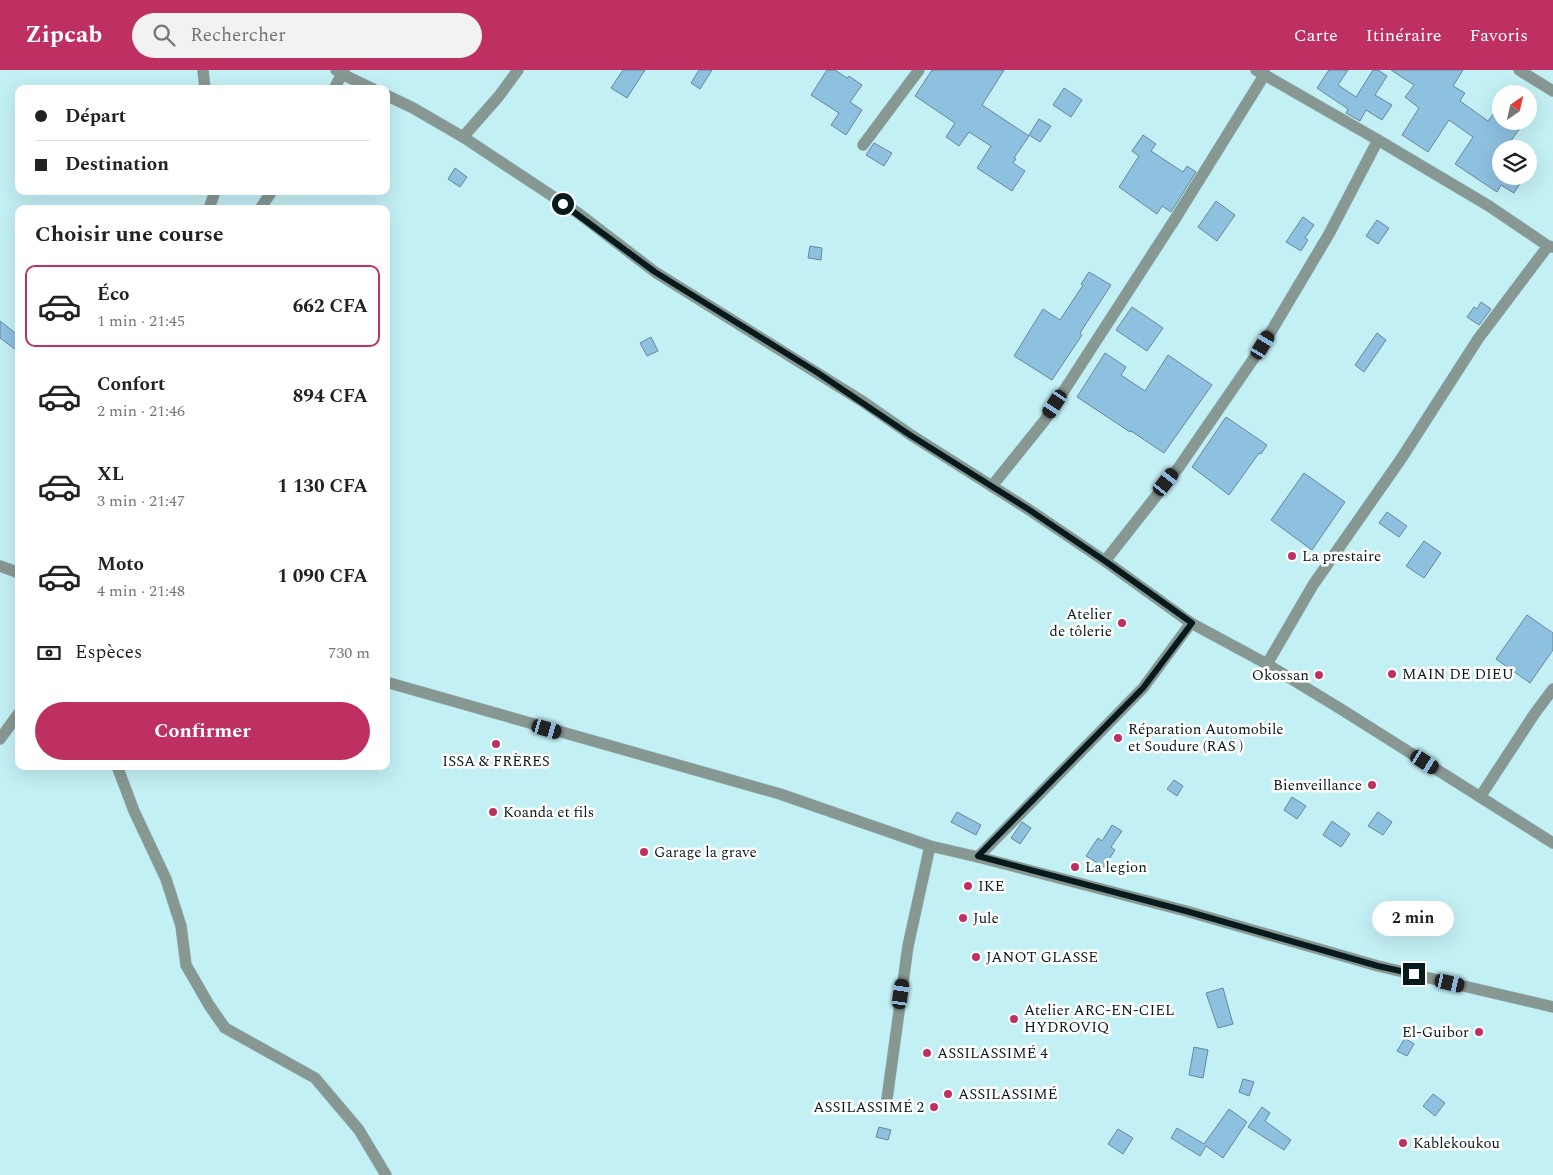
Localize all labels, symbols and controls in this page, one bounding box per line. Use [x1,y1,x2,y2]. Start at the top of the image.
search box [132,13,482,58]
text: Zipcab [25,17,102,53]
icon: search [150,21,178,49]
text: Rechercher [190,21,286,50]
text: Carte [1294,22,1338,49]
text: Itinéraire [1366,22,1442,49]
text: Favoris [1470,22,1528,49]
north arrow [1492,85,1538,130]
map controls [1492,85,1537,185]
text: Départ [65,102,126,131]
button: layers [1492,140,1537,185]
text: Destination [65,150,169,179]
route start [552,193,574,215]
text: Choisir une course [35,218,224,251]
text: Éco [97,280,129,309]
icon: car [37,284,82,329]
text: 662 CFA [293,292,368,321]
text: 1 min · 21:45 [97,309,185,333]
car [1248,328,1277,362]
text: Confort [97,370,165,399]
icon: car [37,374,82,419]
text: 894 CFA [293,382,368,411]
car [1040,387,1069,421]
text: 2 min · 21:46 [97,399,185,423]
text: XL [97,460,124,489]
icon: car [37,464,82,509]
car [1150,466,1181,498]
text: 1 130 CFA [277,472,368,501]
text: 3 min · 21:47 [97,489,185,513]
place label: La prestaire [1302,545,1381,568]
text: Moto [97,550,144,579]
marker: La prestaire [1286,550,1298,562]
icon: car [37,554,82,599]
text: 1 090 CFA [277,562,368,591]
text: 4 min · 21:48 [97,579,185,603]
place label: Atelier de tôlerie [1050,603,1112,643]
marker: Atelier de tôlerie [1116,617,1128,629]
text: Espèces [75,638,142,667]
icon: cash [35,639,63,667]
text: 730 m [328,641,370,665]
place label: MAIN DE DIEU [1402,663,1514,686]
place label: Okossan [1252,664,1309,687]
marker: MAIN DE DIEU [1386,668,1398,680]
marker: Okossan [1313,669,1325,681]
button: Confirmer [35,702,370,760]
car [530,718,563,740]
place label: Réparation Automobile et Soudure (RAS ) [1128,718,1284,758]
marker: Réparation Automobile et Soudure (RAS ) [1112,732,1124,744]
marker: ISSA & FRÈRES [490,738,502,750]
car [1408,748,1441,776]
place label: ISSA & FRÈRES [442,750,550,773]
place label: Bienveillance [1273,774,1362,797]
marker: Bienveillance [1366,779,1378,791]
place label: Koanda et fils [503,801,594,824]
marker: Koanda et fils [487,806,499,818]
place label: Garage la grave [654,841,757,864]
marker: Garage la grave [638,846,650,858]
place label: La legion [1085,856,1147,879]
marker: La legion [1069,861,1081,873]
place label: IKE [978,875,1004,898]
marker: IKE [962,880,974,892]
callout: 2 min [1373,902,1455,936]
text: 2 min [1392,906,1434,930]
place label: Jule [973,907,999,930]
marker: Jule [957,912,969,924]
place label: JANOT GLASSE [986,946,1098,969]
marker: JANOT GLASSE [970,951,982,963]
route end [1403,963,1425,985]
car [1433,972,1466,994]
car [891,978,910,1010]
place label: Atelier ARC-EN-CIEL HYDROVIQ [1024,999,1175,1039]
marker: Atelier ARC-EN-CIEL HYDROVIQ [1008,1013,1020,1025]
place label: El-Guibor [1402,1021,1469,1044]
marker: El-Guibor [1473,1026,1485,1038]
place label: ASSILASSIMÉ 4 [937,1042,1048,1065]
marker: ASSILASSIMÉ 4 [921,1047,933,1059]
place label: ASSILASSIMÉ [958,1083,1057,1106]
marker: ASSILASSIMÉ [942,1088,954,1100]
place label: ASSILASSIMÉ 2 [813,1096,924,1119]
marker: ASSILASSIMÉ 2 [928,1101,940,1113]
place label: Kablekoukou [1413,1132,1500,1155]
marker: Kablekoukou [1397,1137,1409,1149]

